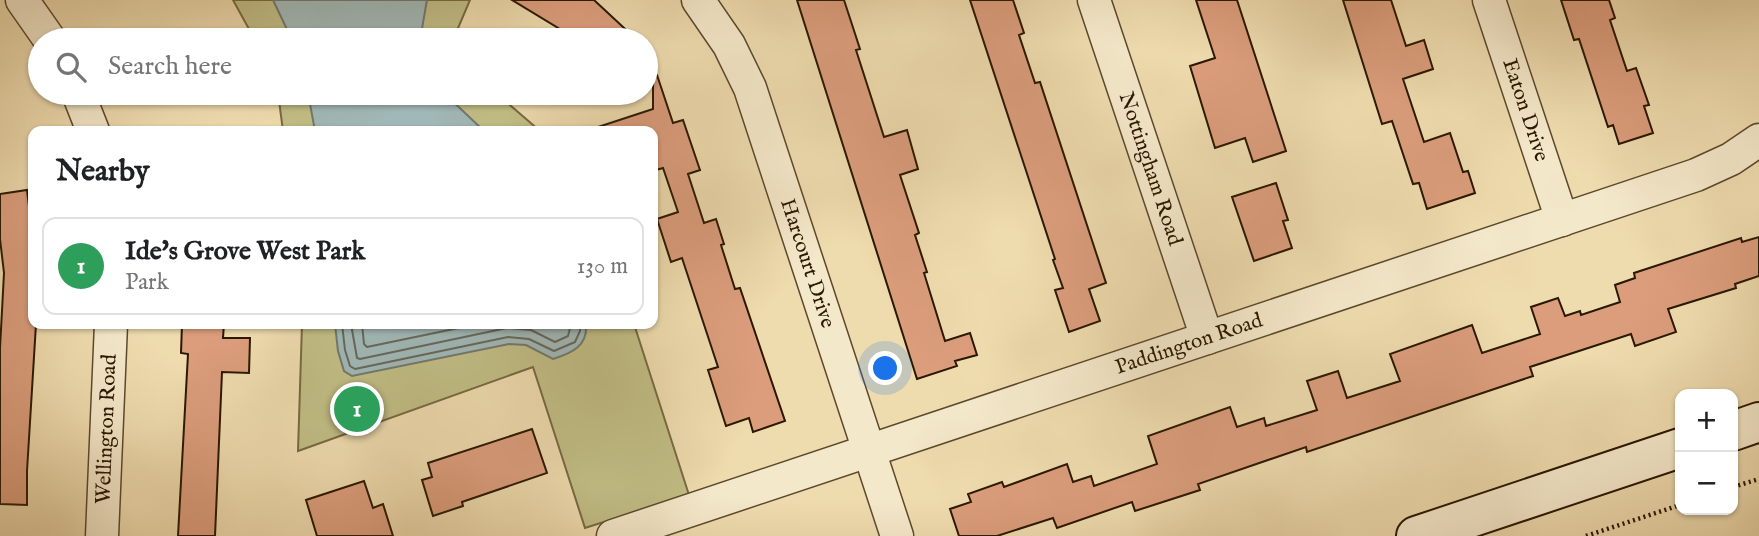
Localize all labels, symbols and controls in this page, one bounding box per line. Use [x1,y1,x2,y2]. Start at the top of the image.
search box [28,28,658,105]
icon: search [52,48,90,86]
text: Search here [108,50,232,83]
street label: Eaton Drive [1496,55,1555,165]
street label: Nottingham Road [1112,89,1189,250]
text: Nearby [56,153,149,191]
street label: Harcourt Drive [774,195,841,332]
text: Ide's Grove West Park [125,235,365,268]
text: 1 [77,252,85,281]
text: 130 m [577,252,628,281]
text: Park [125,268,169,297]
street label: Paddington Road [1112,307,1267,381]
your location [868,351,902,385]
street label: Wellington Road [90,353,123,505]
pin: 1 [334,383,380,435]
map controls [1675,389,1738,515]
button: + [1675,389,1738,452]
button: − [1675,452,1738,515]

